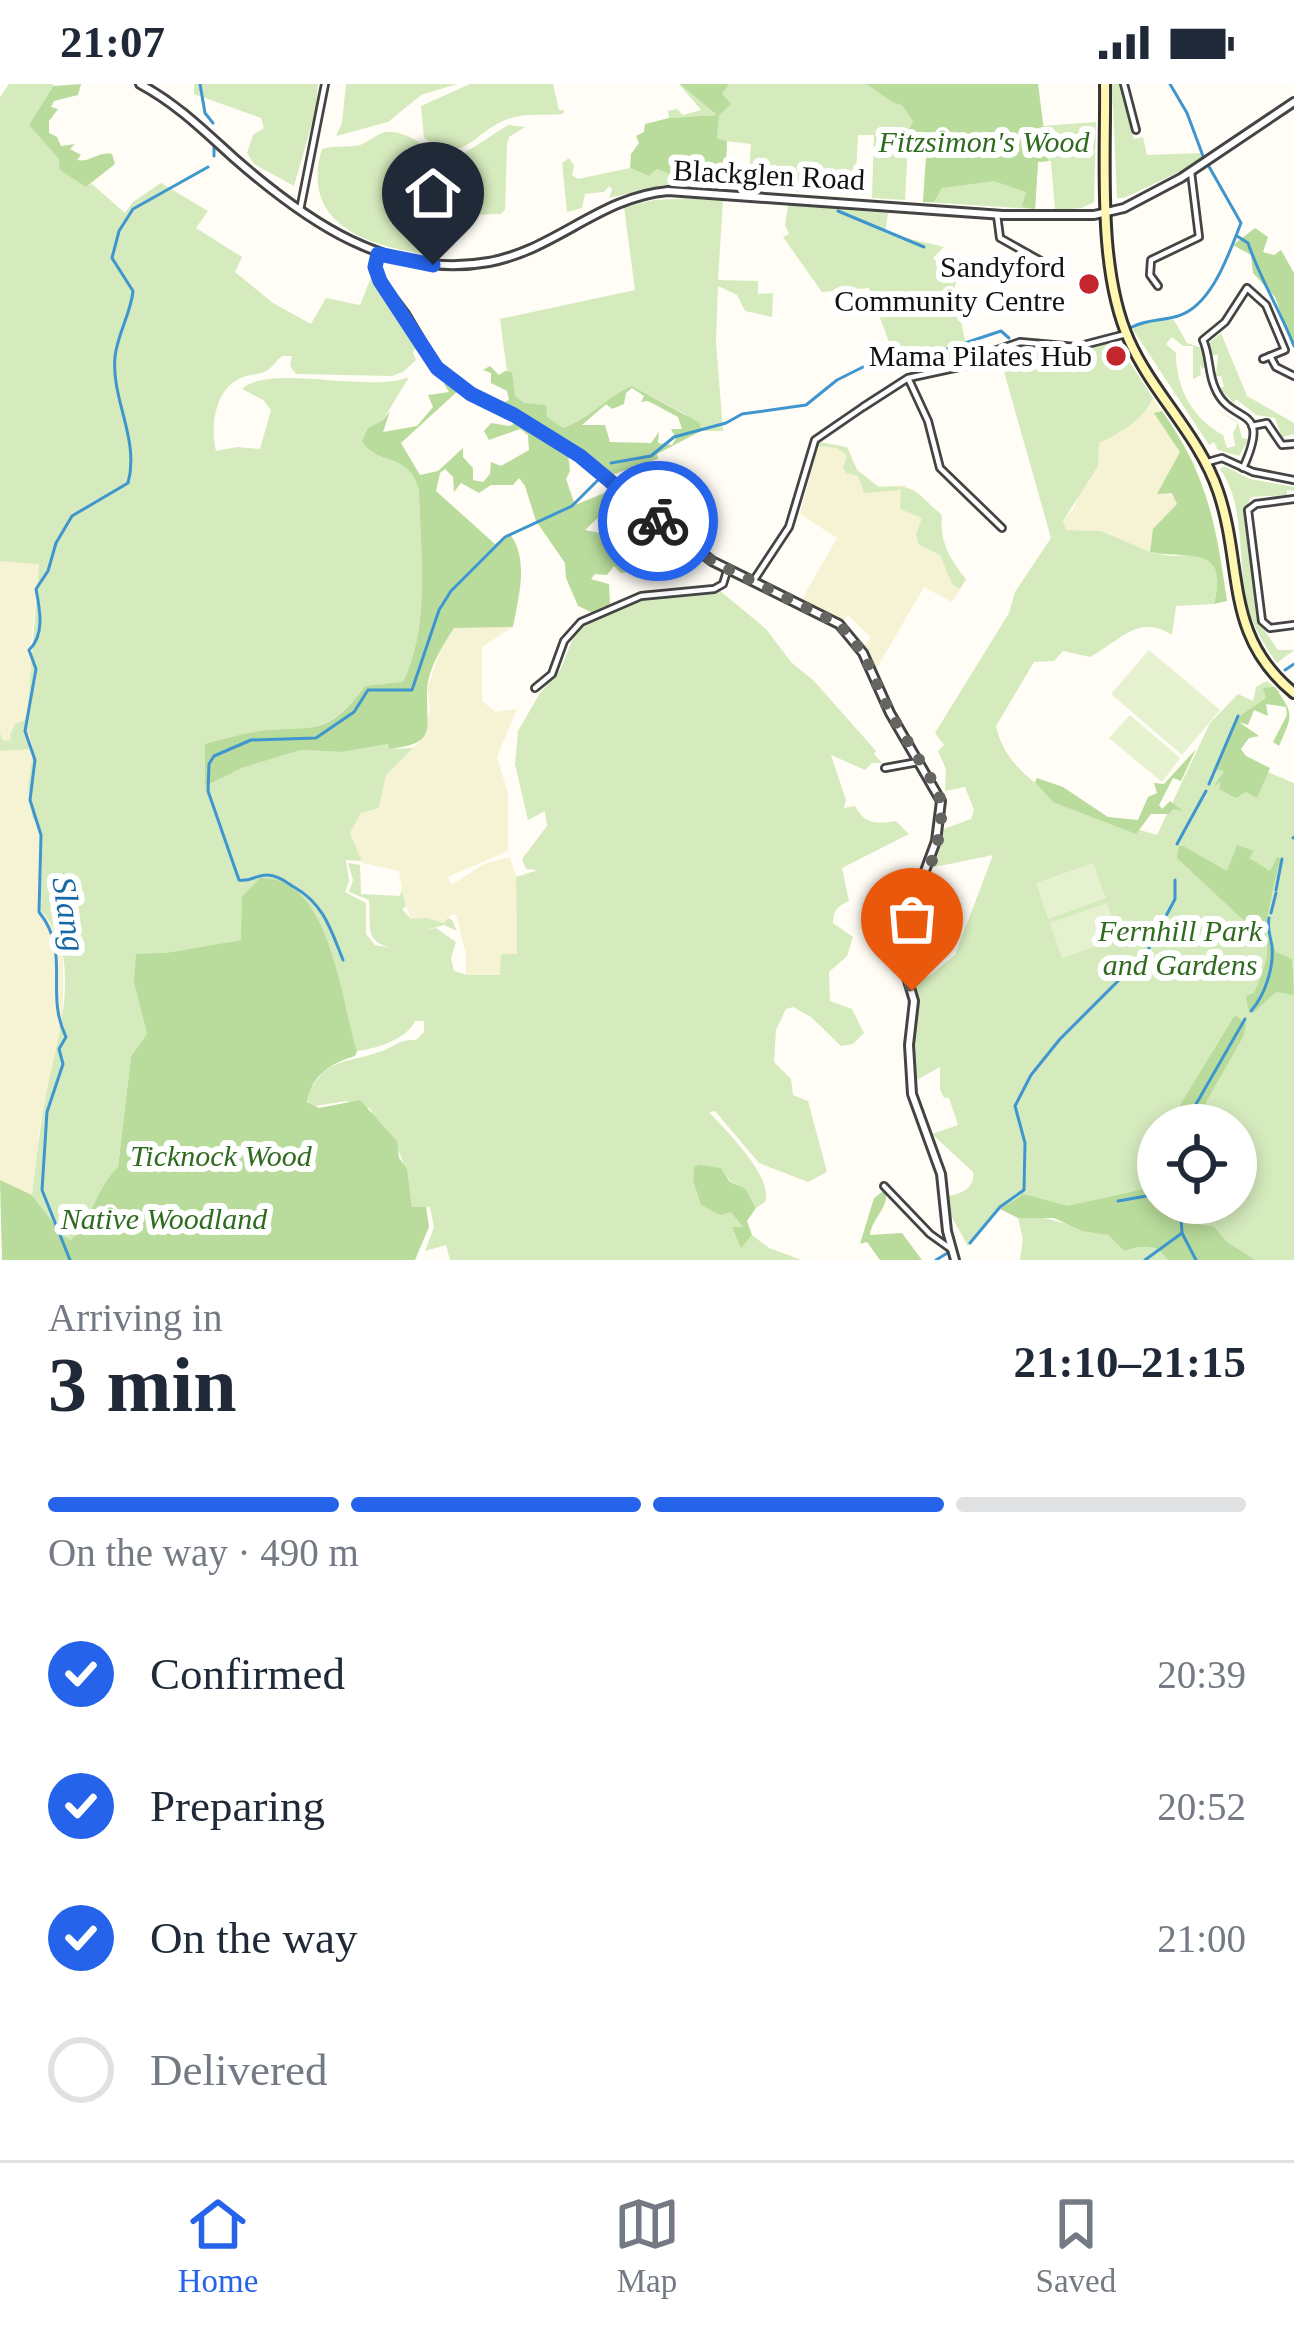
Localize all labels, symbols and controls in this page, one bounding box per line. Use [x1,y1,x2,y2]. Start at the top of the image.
text: 21:07 [60,17,165,67]
park label: Fitzsimon's Wood [877,125,1091,158]
pin [382,142,484,265]
street label: Blackglen Road [672,153,866,196]
icon: home [400,160,466,226]
place label: Sandyford Community Centre [834,250,1065,317]
marker: Sandyford Community Centre [1076,271,1102,297]
place label: Mama Pilates Hub [869,339,1092,372]
marker: Mama Pilates Hub [1103,343,1129,369]
courier [598,461,718,581]
icon: bike [625,488,691,554]
pin [861,868,963,991]
water label: Slang [45,874,93,954]
icon: bag [879,886,945,952]
park label: Fernhill Park and Gardens [1097,914,1263,981]
map controls [1137,1104,1257,1224]
button: locate [1137,1104,1257,1224]
park label: Ticknock Wood [130,1139,313,1172]
park label: Native Woodland [60,1202,268,1235]
text: Arriving in [48,1296,222,1339]
text: 21:10–21:15 [1014,1337,1246,1387]
text: 3 min [48,1341,237,1428]
text: On the way · 490 m [48,1531,359,1574]
icon: check [48,1641,114,1707]
text: Confirmed [150,1649,345,1699]
text: 20:39 [1157,1653,1246,1696]
icon: check [48,1773,114,1839]
text: Preparing [150,1781,325,1831]
text: 20:52 [1157,1785,1246,1828]
icon: check [48,1905,114,1971]
text: On the way [150,1913,357,1963]
text: 21:00 [1157,1917,1246,1960]
text: Delivered [150,2045,327,2095]
tab: Home [178,2191,258,2300]
tab: Map [614,2191,680,2300]
tab: Saved [1036,2191,1116,2300]

